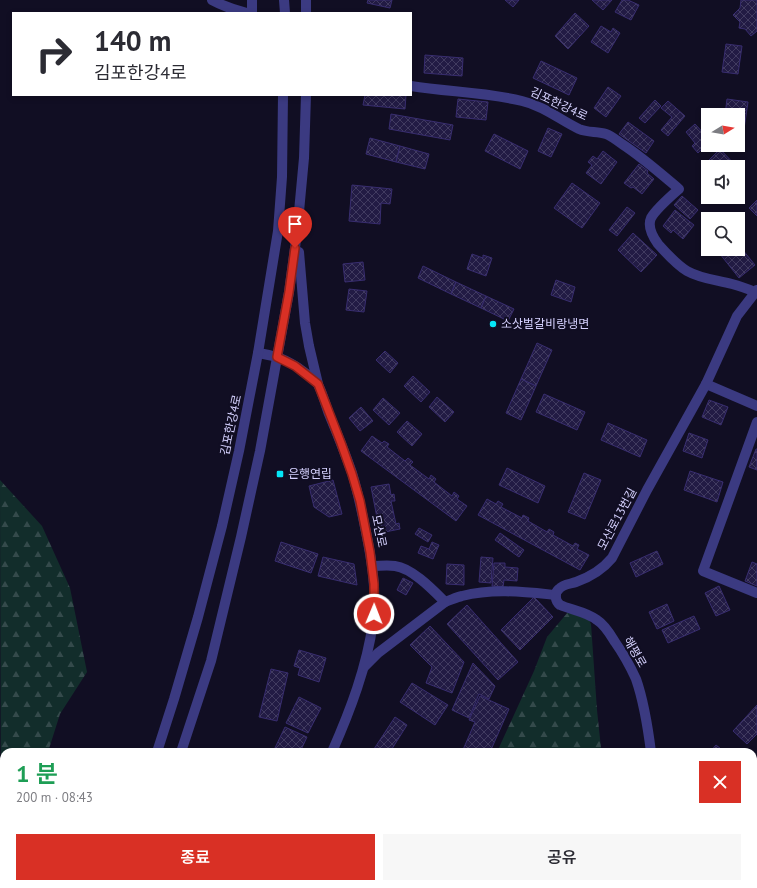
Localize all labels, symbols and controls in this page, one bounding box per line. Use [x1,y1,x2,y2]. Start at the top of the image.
text: 140 m [94,22,171,59]
icon: right [28,28,80,80]
text: 김포한강4로 [94,61,187,84]
street label: 김포한강4로 [528,84,590,123]
north arrow [701,108,745,152]
map controls [701,108,745,256]
button: sound [701,160,745,204]
pin [278,207,312,248]
button: search [701,212,745,256]
icon: arrive [284,213,306,235]
place label: 소삿벌갈비랑냉면 [501,316,589,331]
marker: 소삿벌갈비랑냉면 [488,319,498,329]
street label: 김포한강4로 [217,393,244,457]
place label: 은행연립 [288,466,332,481]
marker: 은행연립 [275,469,285,479]
street label: 모산로13번길 [594,485,639,552]
street label: 모산로 [369,513,390,549]
position arrow [353,593,395,635]
street label: 해평로 [621,634,650,670]
text: 1 분 [16,758,58,789]
button: close [699,761,741,803]
text: 200 m · 08:43 [16,789,93,806]
button: 종료 [16,834,375,880]
button: 공유 [383,834,741,880]

